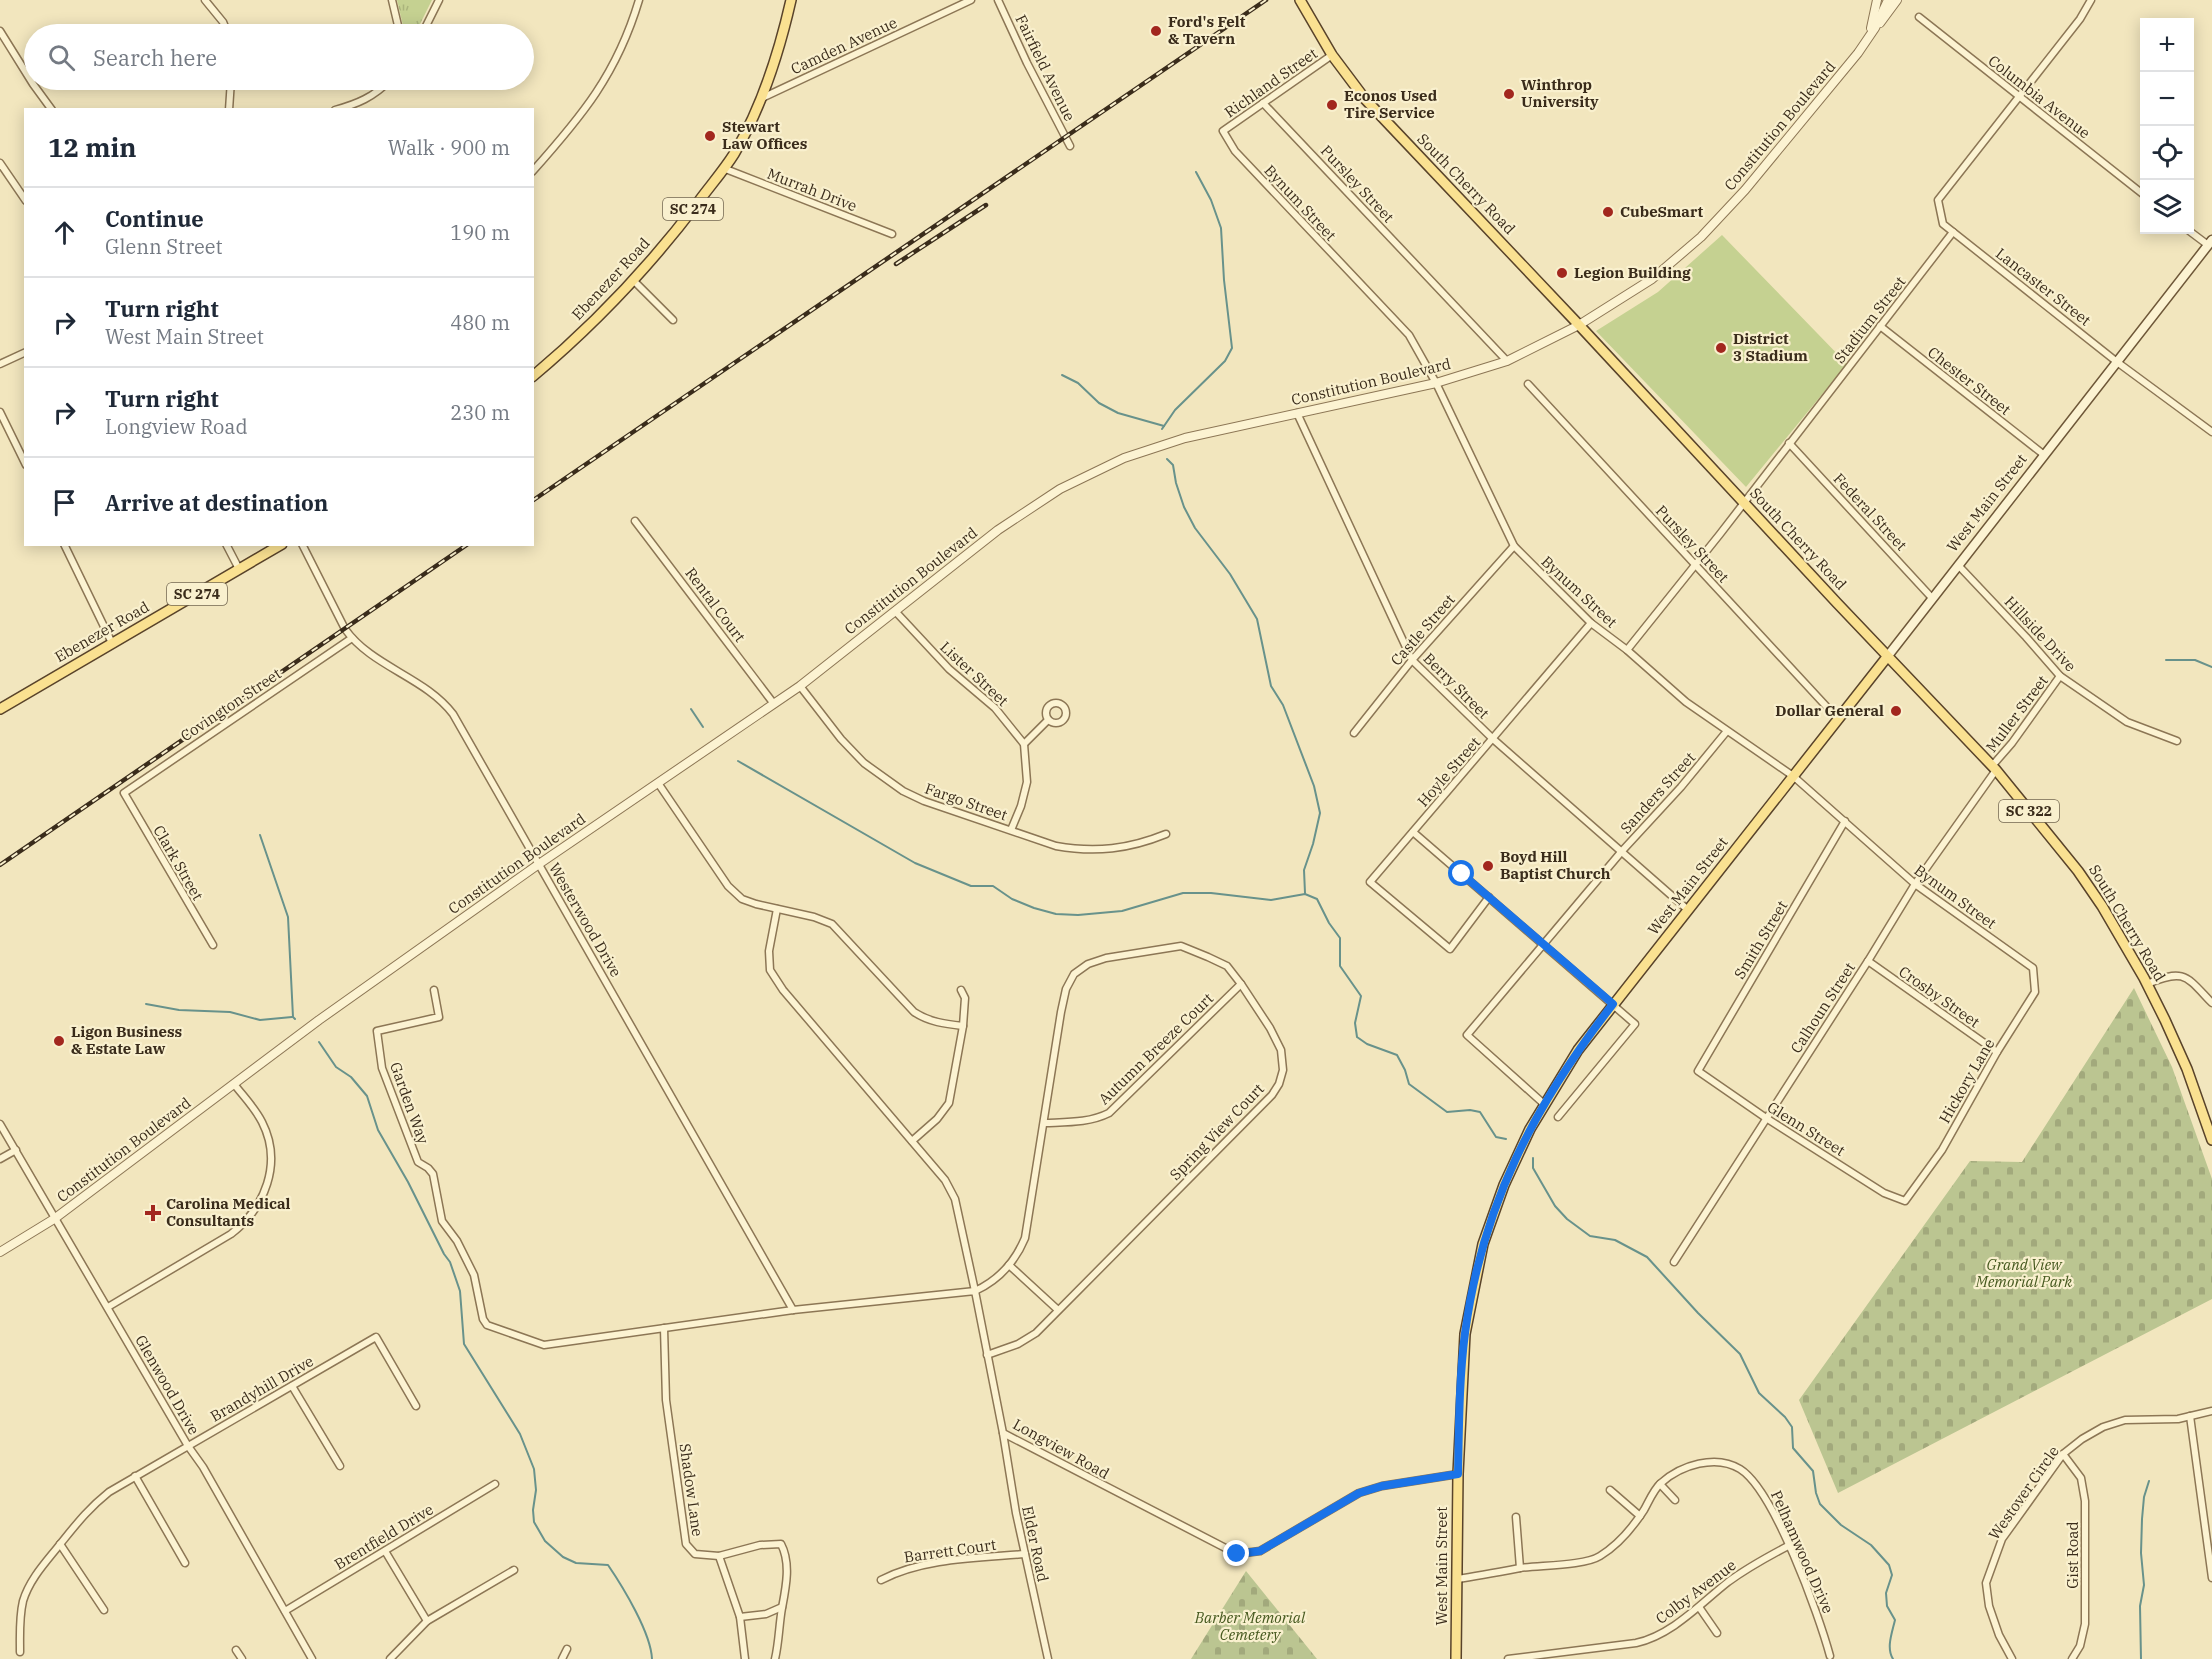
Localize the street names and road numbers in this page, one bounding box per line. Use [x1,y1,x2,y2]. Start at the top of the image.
street label: Fairfield Avenue [1011,12,1079,124]
street label: Camden Avenue [788,13,900,78]
street label: Richland Street [1221,44,1321,122]
street label: Columbia Avenue [1985,51,2094,142]
street label: Constitution Boulevard [1720,57,1839,194]
street label: South Cherry Road [1413,129,1519,238]
street label: Pursley Street [1317,141,1398,226]
street label: Bynum Street [1260,161,1340,245]
street label: Murrah Drive [765,164,860,215]
road number: SC 274 [663,198,723,220]
street label: Ebenezer Road [568,234,654,324]
street label: Lancaster Street [1992,244,2095,330]
street label: Stadium Street [1830,272,1910,367]
street label: Chester Street [1924,342,2015,419]
street label: Constitution Boulevard [1289,354,1452,409]
street label: West Main Street [1942,450,2031,555]
street label: Federal Street [1830,469,1911,554]
street label: South Cherry Road [1746,484,1851,594]
street label: Pursley Street [1652,501,1733,586]
street label: Constitution Boulevard [841,523,981,638]
street label: Bynum Street [1537,552,1621,632]
street label: Rental Court [681,564,750,646]
road number: SC 274 [167,583,227,605]
street label: Castle Street [1386,590,1459,669]
street label: Hillside Drive [2001,592,2080,675]
street label: Ebenezer Road [51,597,152,666]
street label: Lister Street [936,637,1012,710]
street label: Berry Street [1419,649,1493,723]
street label: Covington Street [177,664,285,745]
street label: Muller Street [1981,671,2052,756]
street label: Hoyle Street [1413,733,1484,810]
street label: Sanders Street [1616,748,1699,837]
street label: Fargo Street [923,779,1010,824]
road number: SC 322 [1999,800,2059,822]
street label: Constitution Boulevard [444,809,589,918]
street label: Clark Street [149,822,208,904]
street label: West Main Street [1643,833,1732,938]
street label: Westerwood Drive [545,859,626,980]
street label: Bynum Street [1911,860,2000,933]
street label: South Cherry Road [2085,861,2170,985]
street label: Smith Street [1730,897,1791,982]
street label: Calhoun Street [1786,959,1859,1057]
street label: Crosby Street [1895,962,1983,1031]
street label: Autumn Breeze Court [1094,989,1217,1108]
street label: Hickory Lane [1935,1035,1998,1126]
street label: Garden Way [386,1059,433,1146]
street label: Spring View Court [1166,1079,1268,1184]
street label: Constitution Boulevard [53,1093,195,1206]
street label: Glenn Street [1764,1097,1849,1160]
street label: Glenwood Drive [131,1331,204,1438]
street label: Brandyhill Drive [207,1351,317,1426]
street label: Longview Road [1010,1414,1113,1483]
street label: Shadow Lane [676,1442,707,1538]
street label: Westover Circle [1984,1442,2063,1543]
street label: Pelhamwood Drive [1767,1487,1838,1616]
street label: Brentfield Drive [331,1500,437,1574]
street label: Elder Road [1018,1504,1053,1584]
street label: West Main Street [1432,1506,1451,1626]
street label: Gist Road [2063,1521,2082,1589]
street label: Barrett Court [903,1535,997,1566]
street label: Colby Avenue [1652,1555,1740,1628]

